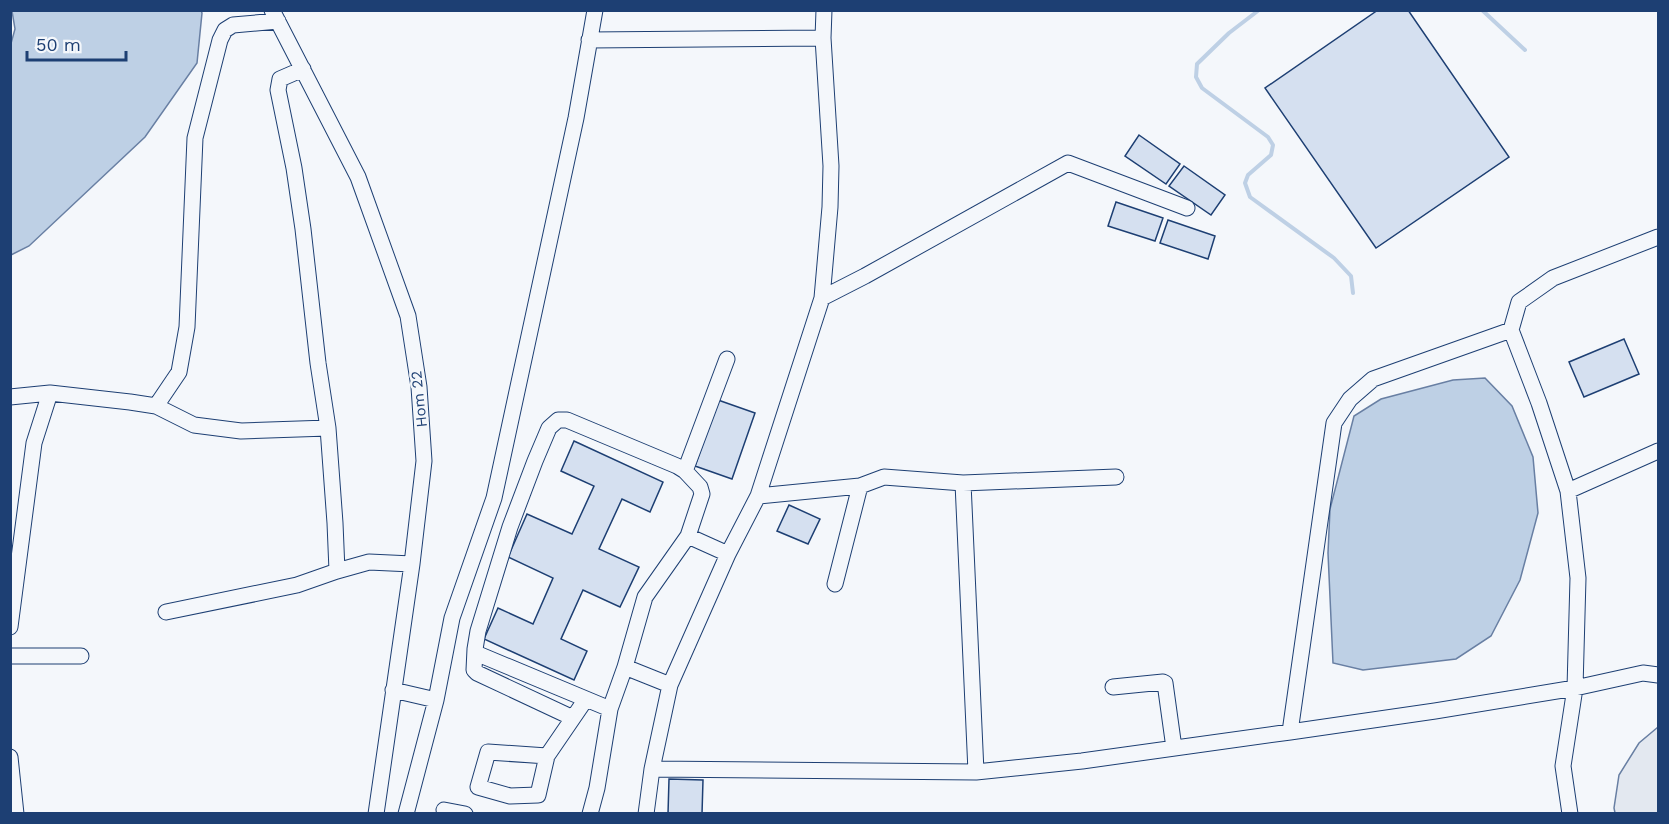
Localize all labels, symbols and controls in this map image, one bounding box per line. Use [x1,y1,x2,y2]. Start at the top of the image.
scale bar [27,24,126,62]
text: 50 m [36,34,81,55]
street label: Hom 22 [407,370,431,428]

